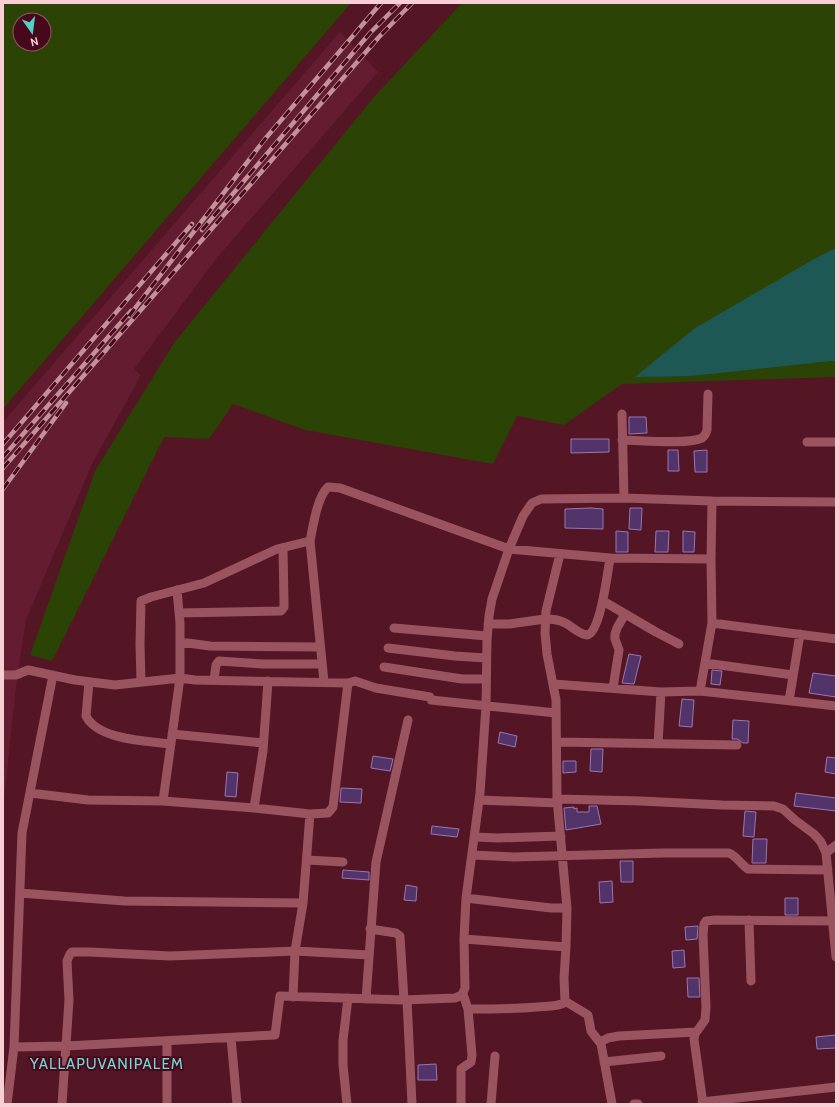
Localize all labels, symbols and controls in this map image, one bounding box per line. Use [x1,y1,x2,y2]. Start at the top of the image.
north arrow [12,12,52,52]
text: N [29,34,40,49]
district label: YALLAPUVANIPALEM [29,1055,184,1073]

